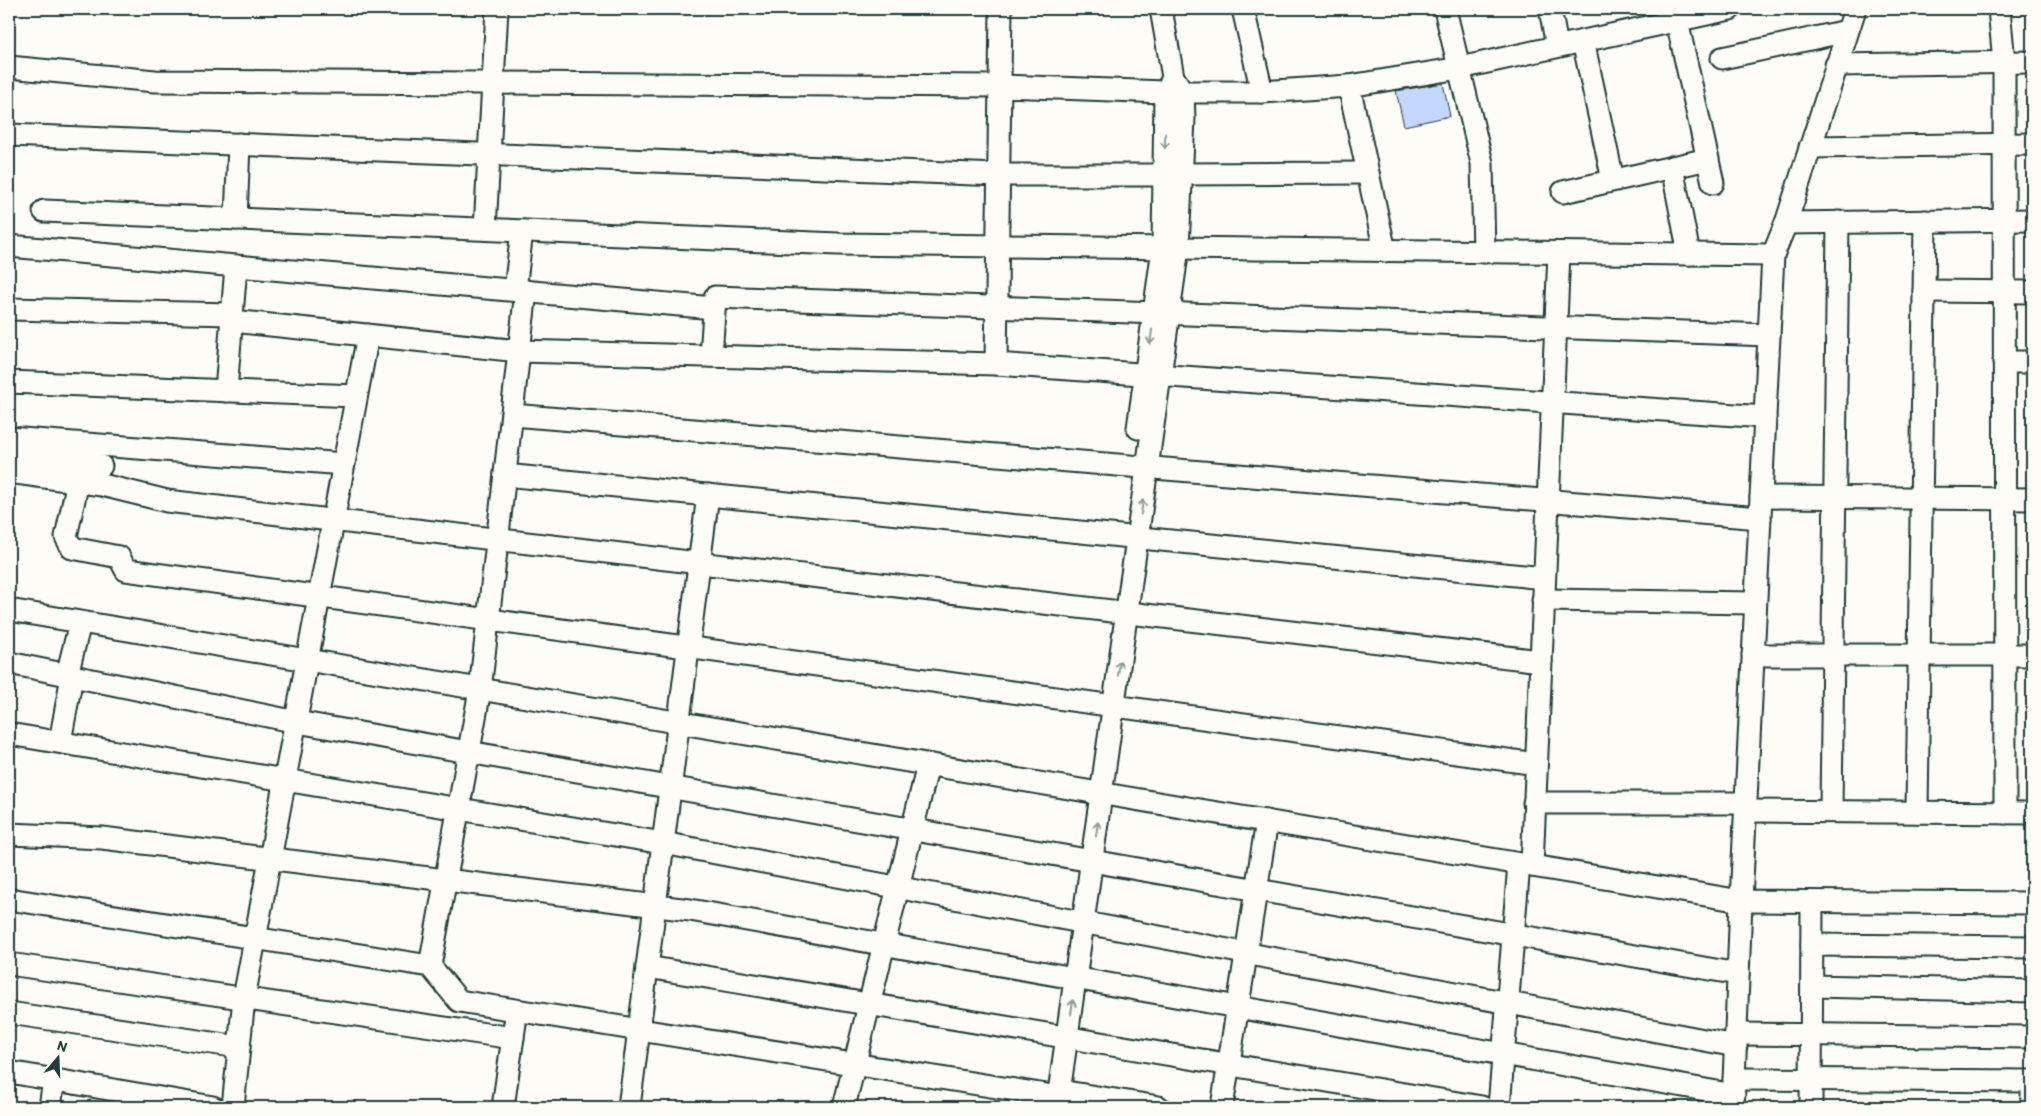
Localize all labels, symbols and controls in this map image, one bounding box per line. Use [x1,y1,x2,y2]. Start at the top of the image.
one-way arrow [1160,132,1170,148]
one-way arrow [1145,329,1155,345]
one-way arrow [1137,499,1147,515]
one-way arrow [1114,660,1124,676]
one-way arrow [1092,821,1102,837]
one-way arrow [1067,999,1077,1015]
north arrow [32,1034,82,1084]
text: N [55,1037,69,1056]

